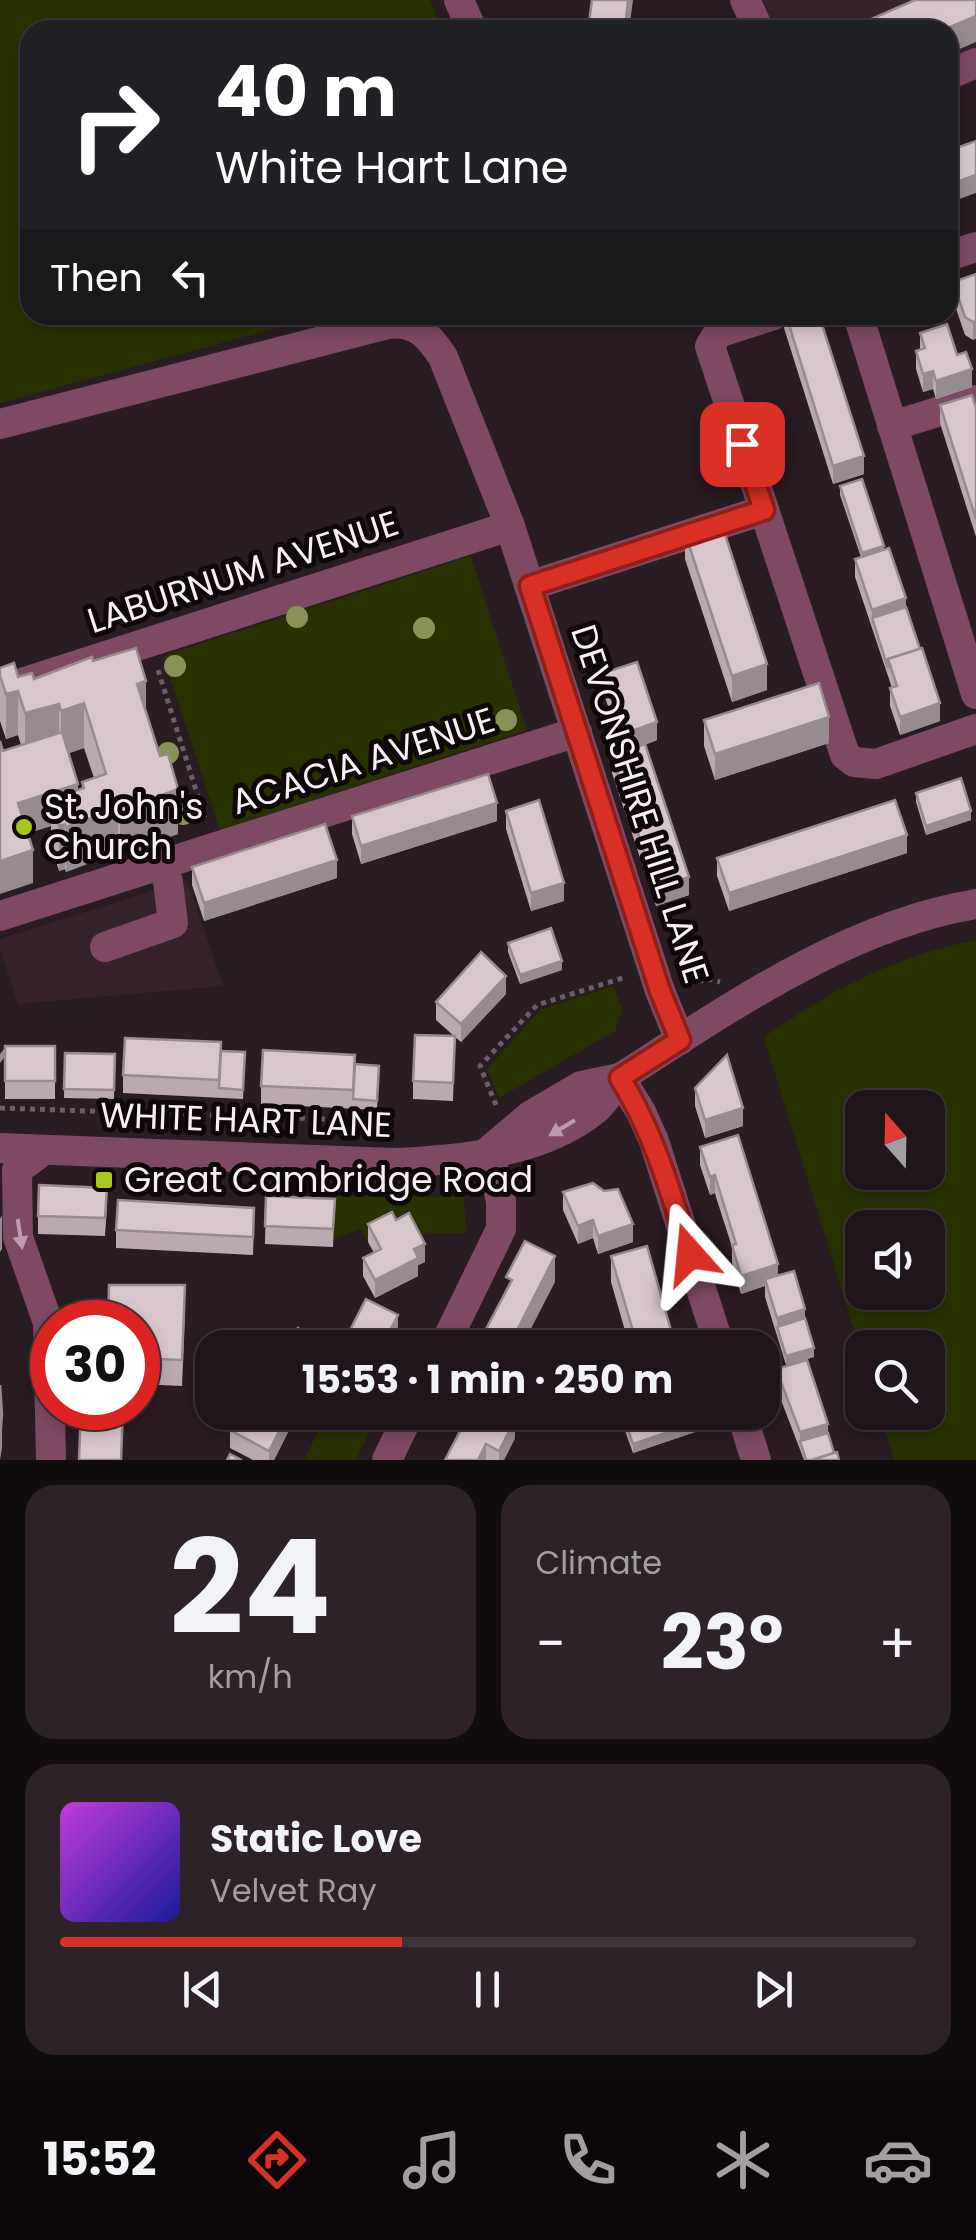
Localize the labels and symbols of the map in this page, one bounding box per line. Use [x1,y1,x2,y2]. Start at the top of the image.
pin [700,402,785,487]
street label: LABURNUM AVENUE [81,498,405,645]
street label: DEVONSHIRE HILL LANE [559,618,722,989]
street label: ACACIA AVENUE [225,695,501,826]
place label: St. John's Church [44,782,204,871]
marker: St. John's Church [13,816,35,838]
street label: WHITE HART LANE [99,1090,393,1149]
north arrow [845,1090,945,1190]
one-way arrow [548,1119,576,1136]
place label: Great Cambridge Road [124,1155,533,1204]
marker: Great Cambridge Road [93,1169,115,1191]
position arrow [638,1202,742,1306]
one-way arrow [13,1219,28,1250]
speed limit sign: 30 [30,1300,160,1430]

